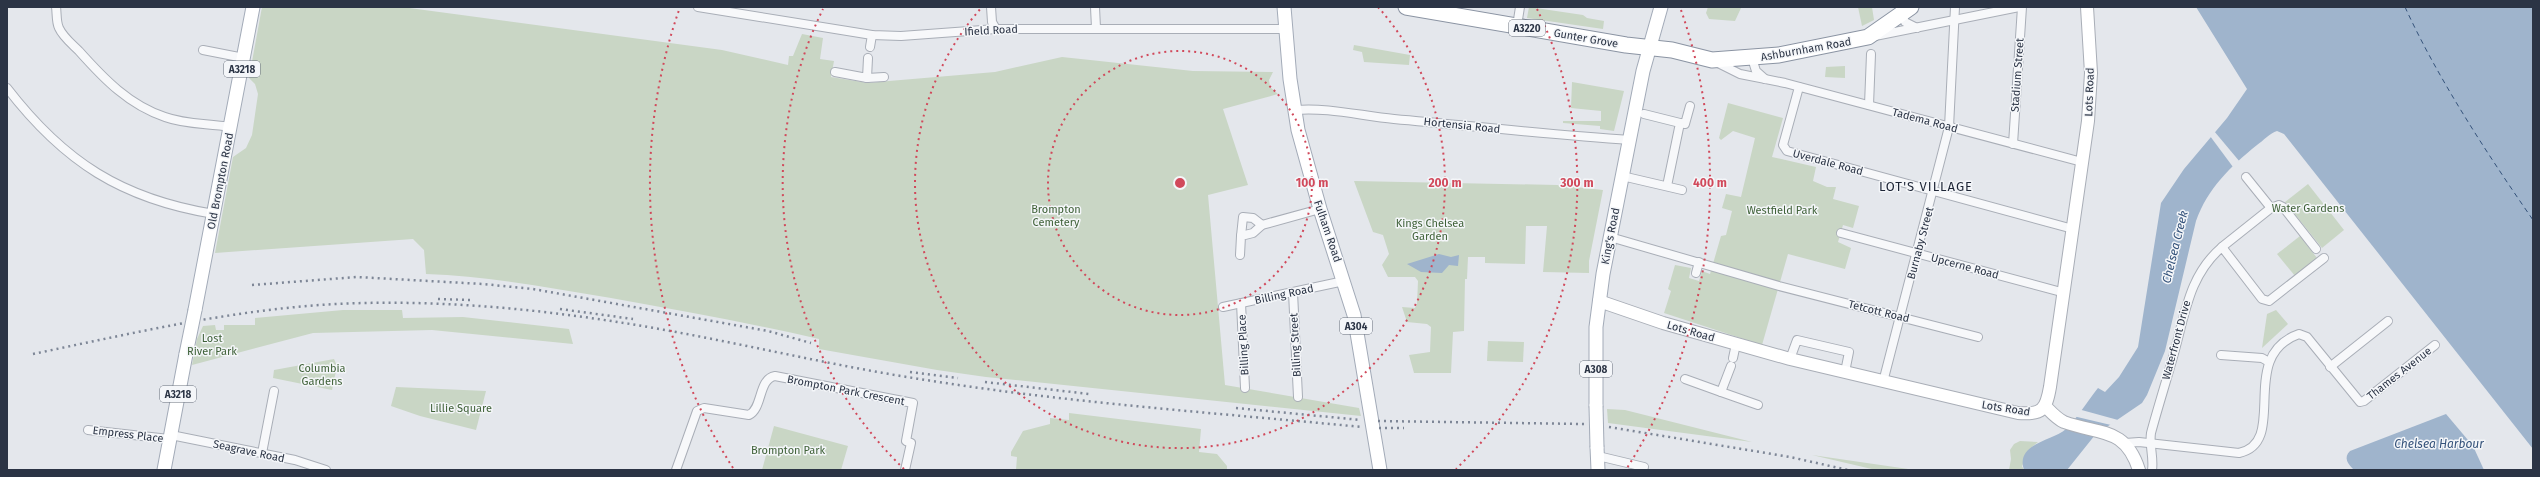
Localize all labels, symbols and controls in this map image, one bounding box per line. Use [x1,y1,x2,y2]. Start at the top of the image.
road number: A3220 [1509,20,1545,36]
street label: Ifield Road [964,23,1018,38]
street label: Gunter Grove [1553,26,1619,51]
street label: Ashburnham Road [1760,35,1852,64]
street label: Stadium Street [2008,38,2027,112]
road number: A3218 [224,61,260,77]
street label: Lots Road [2082,67,2097,117]
street label: Tadema Road [1891,105,1959,135]
street label: Hortensia Road [1423,115,1501,136]
street label: Old Brompton Road [205,132,236,231]
street label: Uverdale Road [1791,147,1865,178]
centre of rings [1173,176,1187,190]
text: 100 m [1296,176,1328,190]
text: 200 m [1428,176,1462,190]
text: 300 m [1559,176,1594,190]
text: 400 m [1693,176,1727,190]
district label: LOT'S VILLAGE [1879,179,1973,194]
street label: Fulham Road [1311,198,1344,264]
park label: Water Gardens [2272,202,2344,215]
park label: Brompton Cemetery [1031,203,1081,229]
park label: Westfield Park [1747,204,1818,217]
street label: Burnaby Street [1905,205,1936,281]
street label: King's Road [1599,207,1622,266]
water label: Chelsea Creek [2159,209,2191,285]
park label: Kings Chelsea Garden [1396,217,1464,243]
street label: Upcerne Road [1929,251,2000,282]
street label: Billing Road [1254,282,1315,307]
street label: Tetcott Road [1847,298,1911,325]
street label: Waterfront Drive [2160,299,2193,381]
street label: Billing Street [1287,313,1304,377]
street label: Billing Place [1235,314,1252,376]
road number: A304 [1340,318,1372,334]
street label: Lots Road [1666,318,1716,344]
park label: Lost River Park [187,332,237,358]
street label: Thames Avenue [2365,344,2434,403]
road number: A308 [1580,361,1612,377]
park label: Columbia Gardens [298,362,346,388]
street label: Brompton Park Crescent [786,373,906,408]
road number: A3218 [160,386,196,402]
street label: Lots Road [1981,398,2031,419]
park label: Lillie Square [430,402,492,415]
street label: Empress Place [92,424,164,445]
water label: Chelsea Harbour [2394,437,2484,451]
street label: Seagrave Road [212,438,286,465]
park label: Brompton Park [751,444,825,457]

